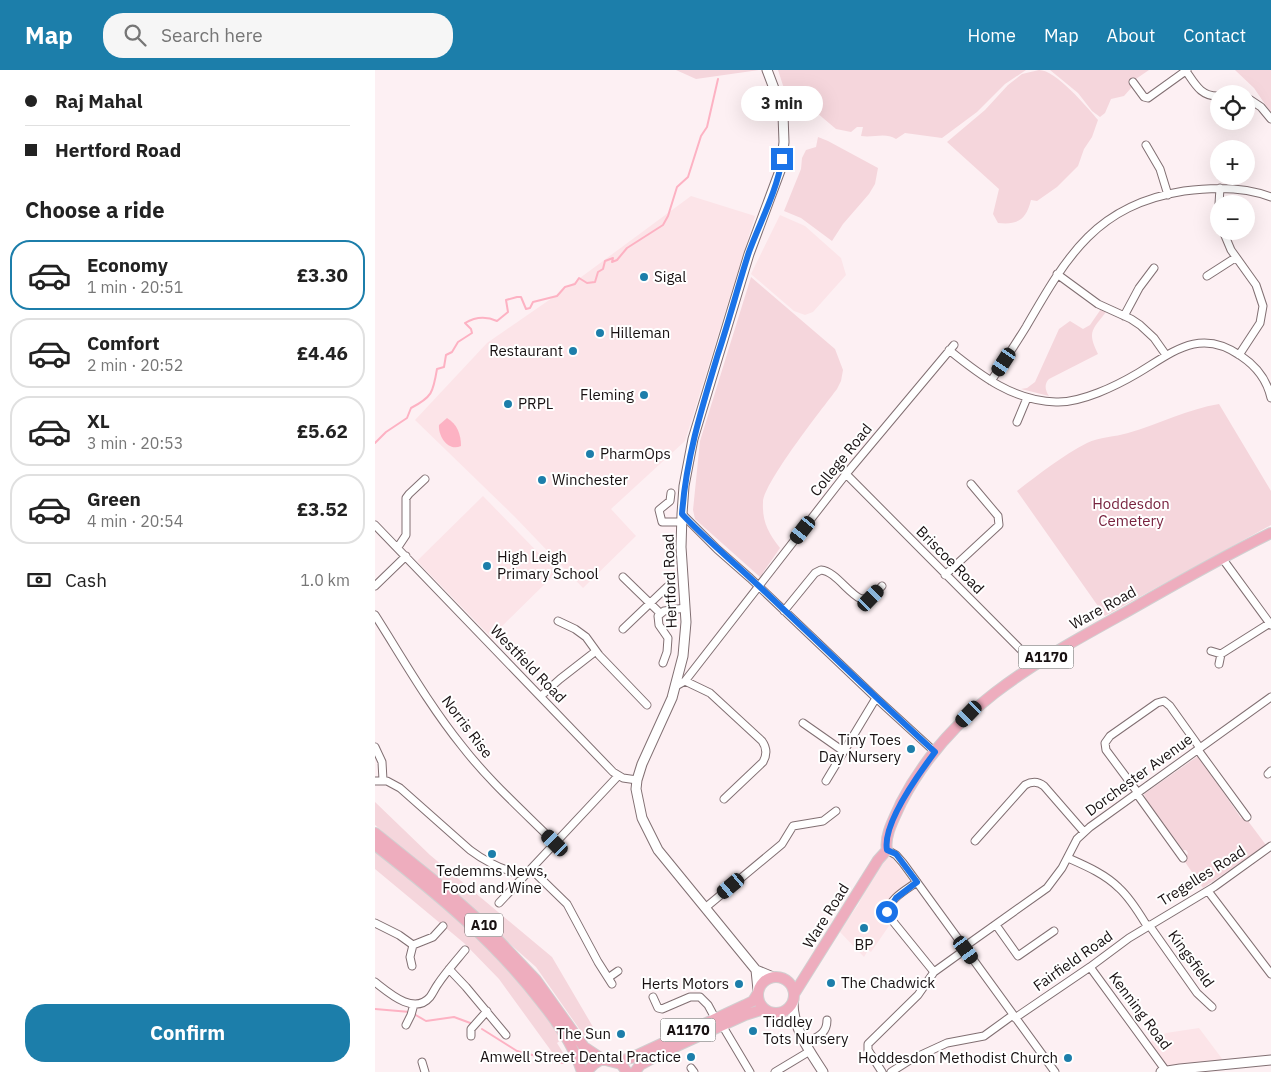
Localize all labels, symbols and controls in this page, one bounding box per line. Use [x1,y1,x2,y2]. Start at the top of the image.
search box [103,13,453,58]
text: Map [25,19,73,51]
icon: search [121,21,149,49]
text: Search here [161,23,263,47]
text: Home [968,24,1016,47]
text: Map [1044,24,1079,47]
text: About [1107,24,1155,47]
text: Contact [1183,24,1246,47]
map controls [1210,85,1255,240]
button: locate [1210,85,1255,130]
callout: 3 min [741,87,823,122]
text: Raj Mahal [55,89,143,113]
text: 3 min [761,93,803,113]
text: Hertford Road [55,138,181,162]
button: + [1210,140,1255,185]
route end [771,148,793,170]
text: Choose a ride [25,195,165,224]
button: − [1210,195,1255,240]
icon: car [27,253,72,298]
text: Economy [87,253,168,277]
text: £3.30 [297,263,348,287]
place label: Sigal [654,267,686,286]
marker: Sigal [638,271,650,283]
text: 1 min · 20:51 [87,277,183,297]
place label: Hilleman [610,323,670,342]
marker: Hilleman [594,327,606,339]
icon: car [27,331,72,376]
text: Comfort [87,331,160,355]
text: £4.46 [297,341,348,365]
place label: Restaurant [489,341,563,360]
marker: Restaurant [567,345,579,357]
car [989,345,1018,379]
text: 2 min · 20:52 [87,355,183,375]
place label: Fleming [580,385,634,404]
marker: Fleming [638,389,650,401]
place label: PRPL [518,394,554,413]
marker: PRPL [502,398,514,410]
icon: car [27,409,72,454]
text: XL [87,409,110,433]
text: £5.62 [297,419,348,443]
street label: College Road [805,419,876,500]
text: 3 min · 20:53 [87,433,183,453]
place label: PharmOps [600,444,671,463]
marker: PharmOps [584,448,596,460]
place label: Winchester [552,470,629,489]
marker: Winchester [536,474,548,486]
icon: car [27,487,72,532]
text: Green [87,487,141,511]
park label: Hoddesdon Cemetery [1092,494,1170,530]
text: £3.52 [297,497,348,521]
text: 4 min · 20:54 [87,511,183,531]
car [787,514,818,546]
street label: Briscoe Road [912,522,988,598]
street label: Hertford Road [658,533,681,629]
place label: High Leigh Primary School [497,547,599,583]
marker: High Leigh Primary School [481,560,493,572]
icon: cash [25,566,53,594]
text: Cash [65,568,107,592]
text: 1.0 km [300,570,350,590]
car [855,582,886,614]
street label: Ware Road [1066,582,1139,634]
street label: Westfield Road [486,621,570,707]
road number: A1170 [1019,646,1073,668]
street label: Norris Rise [438,692,497,762]
car [953,698,984,730]
street label: Dorchester Avenue [1081,729,1196,820]
place label: Tiny Toes Day Nursery [819,730,902,766]
marker: Tiny Toes Day Nursery [905,743,917,755]
car [539,827,570,859]
street label: Tregelles Road [1155,841,1249,910]
marker: Tedemms News, Food and Wine [486,848,498,860]
place label: Tedemms News, Food and Wine [436,861,548,897]
car [714,871,747,901]
street label: Ware Road [798,880,853,952]
route start [876,901,898,923]
road number: A10 [465,914,503,936]
marker: BP [858,922,870,934]
street label: Fairfield Road [1029,926,1116,995]
street label: Kingsfield [1164,926,1219,991]
car [951,933,980,967]
place label: BP [855,935,873,954]
street label: Kenning Road [1105,968,1176,1053]
place label: The Chadwick [841,973,935,992]
place label: Herts Motors [641,974,729,993]
marker: The Chadwick [825,977,837,989]
marker: Herts Motors [733,978,745,990]
button: Confirm [25,1004,350,1062]
place label: Tiddley Tots Nursery [763,1012,849,1048]
road number: A1170 [661,1018,715,1042]
place label: The Sun [556,1024,611,1043]
marker: Tiddley Tots Nursery [747,1025,759,1037]
marker: The Sun [615,1028,627,1040]
place label: Amwell Street Dental Practice [480,1047,681,1066]
place label: Hoddesdon Methodist Church [858,1048,1058,1067]
marker: Amwell Street Dental Practice [685,1051,697,1063]
marker: Hoddesdon Methodist Church [1062,1052,1074,1064]

